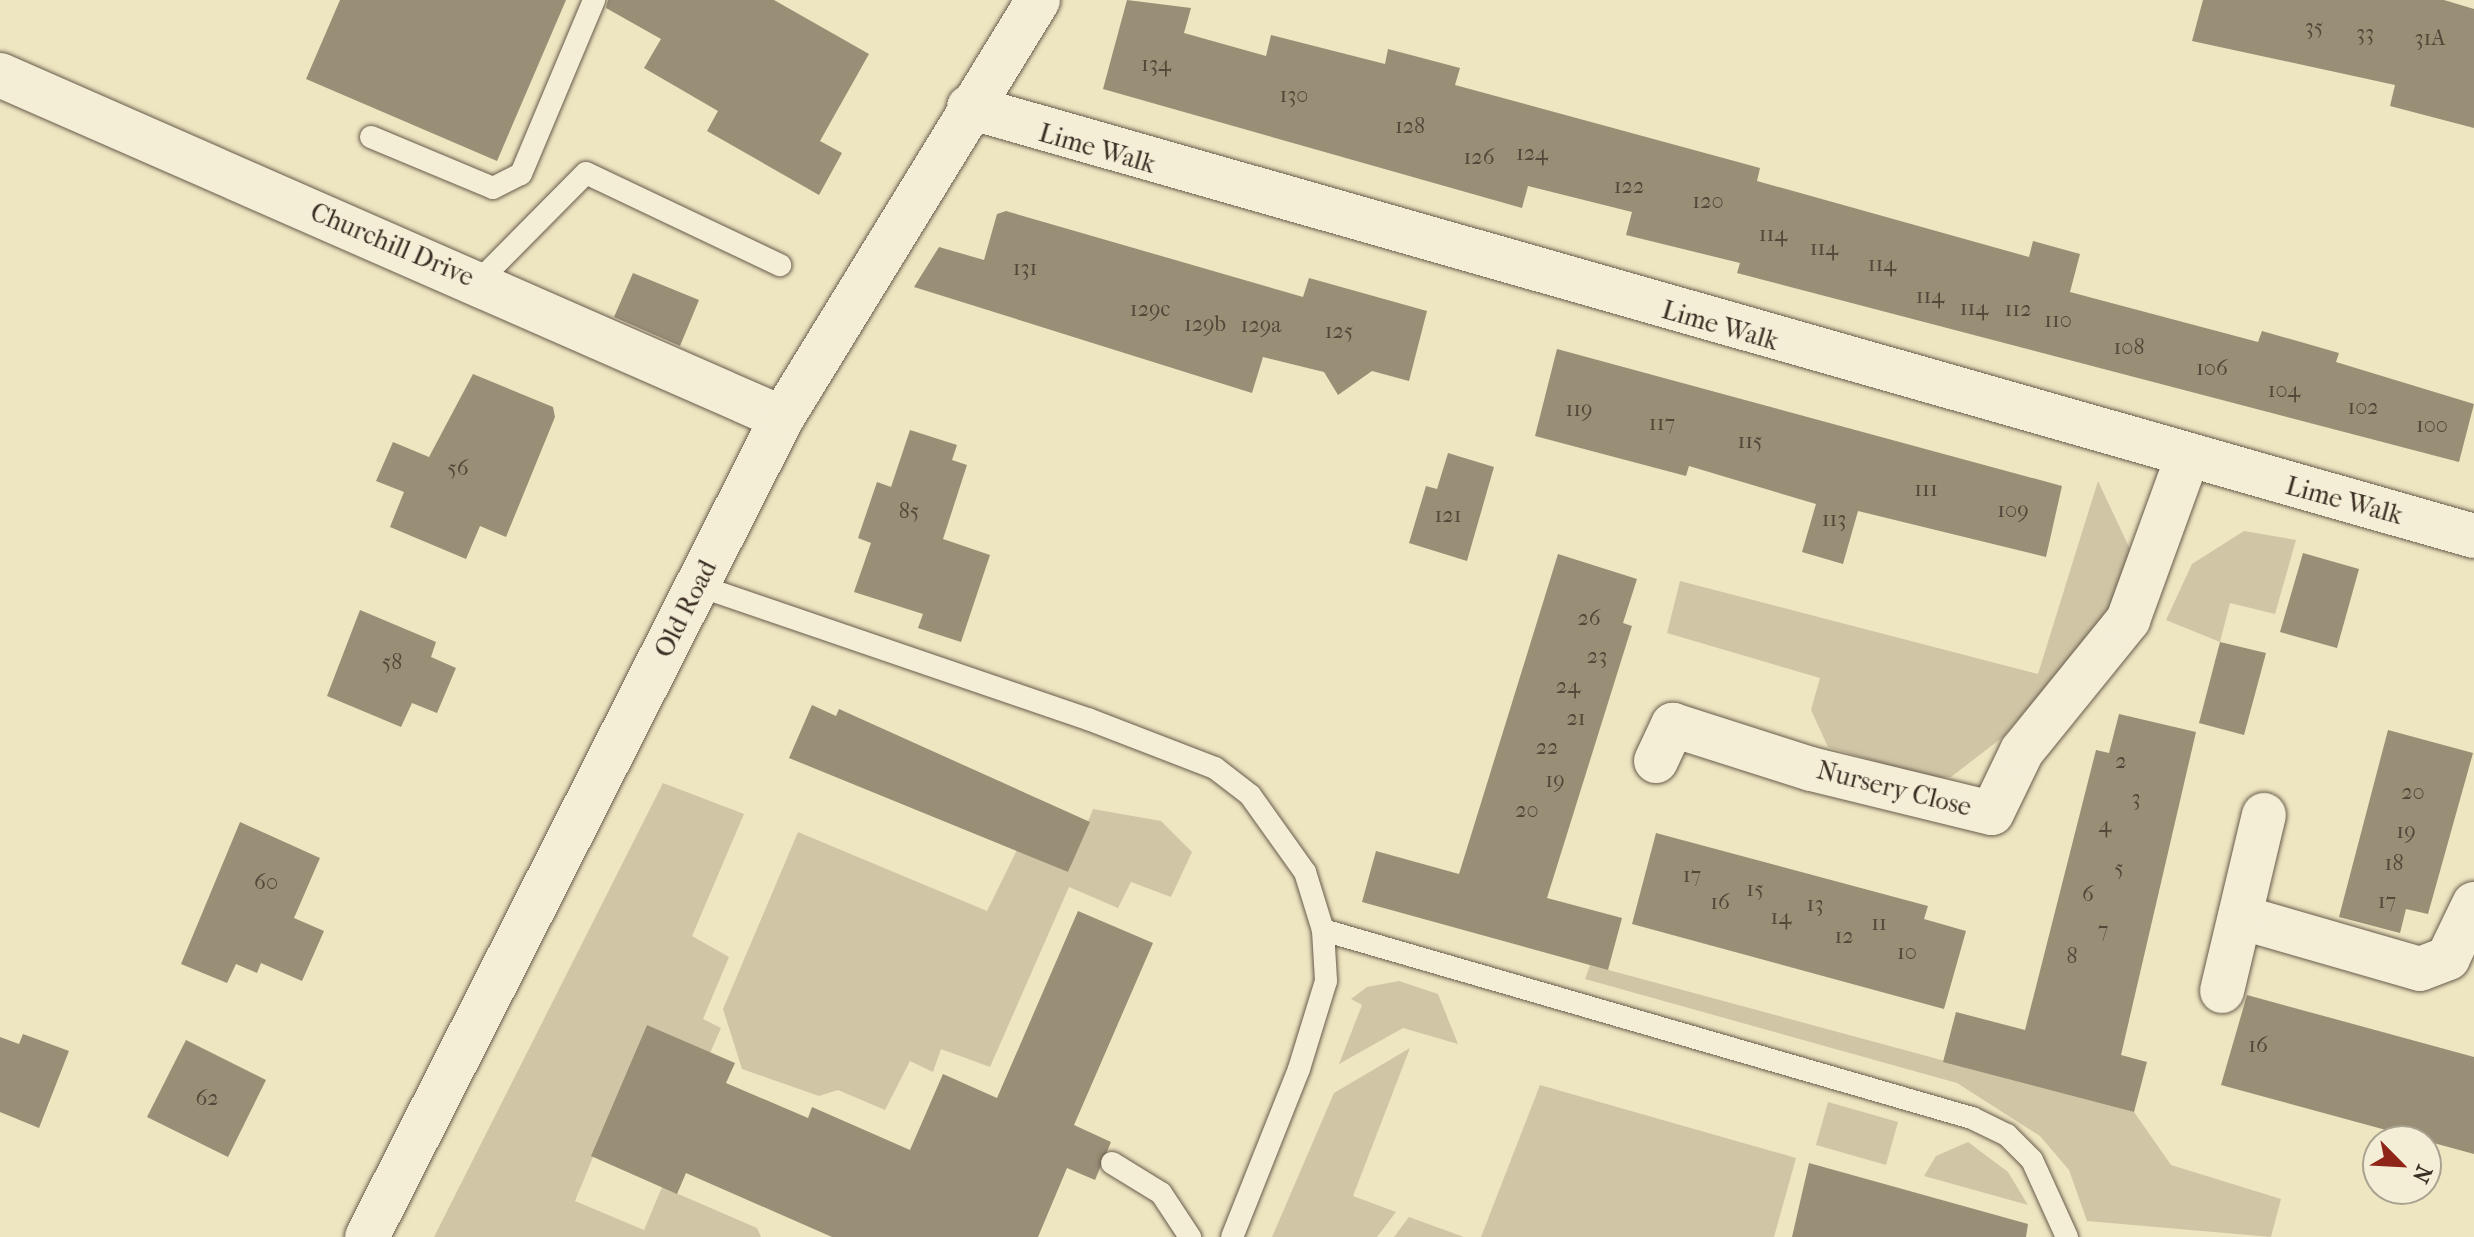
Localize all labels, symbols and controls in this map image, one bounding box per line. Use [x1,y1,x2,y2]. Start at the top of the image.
house number: 35 [2305,15,2323,41]
house number: 33 [2356,21,2374,47]
house number: 31A [2414,26,2446,52]
house number: 134 [1141,52,1171,78]
house number: 130 [1279,83,1309,109]
house number: 128 [1395,114,1425,140]
street label: Lime Walk [1035,118,1159,180]
house number: 124 [1516,141,1548,167]
house number: 126 [1463,145,1495,171]
house number: 122 [1614,174,1644,200]
house number: 120 [1692,189,1724,215]
street label: Churchill Drive [306,197,478,293]
house number: 114 [1759,222,1787,248]
house number: 114 [1810,236,1838,262]
house number: 114 [1868,252,1896,278]
house number: 131 [1013,256,1037,282]
house number: 114 [1916,284,1944,310]
street label: Lime Walk [1658,295,1782,357]
house number: 114 [1960,296,1988,322]
house number: 129c [1130,297,1170,323]
house number: 112 [2004,297,2032,323]
house number: 110 [2044,308,2072,334]
house number: 129b [1184,312,1226,338]
house number: 129a [1241,313,1281,339]
house number: 125 [1325,319,1353,345]
house number: 108 [2114,335,2144,361]
house number: 106 [2196,356,2228,382]
house number: 104 [2268,378,2300,404]
house number: 102 [2347,395,2379,421]
house number: 119 [1565,397,1593,423]
house number: 117 [1649,411,1675,437]
house number: 100 [2416,413,2448,439]
house number: 115 [1737,429,1763,455]
house number: 56 [447,456,469,482]
street label: Lime Walk [2282,470,2406,532]
house number: 111 [1914,477,1938,503]
house number: 109 [1997,498,2029,524]
house number: 85 [899,499,919,525]
house number: 121 [1434,503,1462,529]
house number: 113 [1822,507,1846,533]
street label: Old Road [648,555,724,663]
house number: 26 [1577,606,1601,632]
house number: 23 [1587,644,1607,670]
house number: 58 [382,650,402,676]
house number: 24 [1556,674,1580,700]
house number: 21 [1566,706,1586,732]
house number: 22 [1536,735,1558,761]
house number: 2 [2115,749,2127,775]
street label: Nursery Close [1814,755,1974,823]
house number: 19 [1545,768,1565,794]
house number: 20 [2401,780,2425,806]
house number: 3 [2131,786,2141,812]
house number: 20 [1515,798,1539,824]
house number: 4 [2099,813,2111,839]
house number: 19 [2396,819,2416,845]
house number: 18 [2385,851,2403,877]
house number: 5 [2114,856,2124,882]
house number: 17 [1683,863,1701,889]
house number: 60 [254,870,278,896]
house number: 15 [1746,877,1764,903]
house number: 6 [2082,882,2094,908]
house number: 17 [2378,889,2396,915]
house number: 16 [1710,890,1730,916]
house number: 13 [1807,892,1823,918]
house number: 14 [1771,905,1791,931]
house number: 11 [1871,911,1887,937]
house number: 7 [2098,918,2108,944]
house number: 12 [1834,924,1854,950]
house number: 10 [1897,940,1917,966]
house number: 8 [2066,944,2078,970]
house number: 16 [2248,1033,2268,1059]
house number: 62 [195,1086,219,1112]
north arrow [2362,1125,2442,1205]
text: N [2407,1161,2437,1187]

